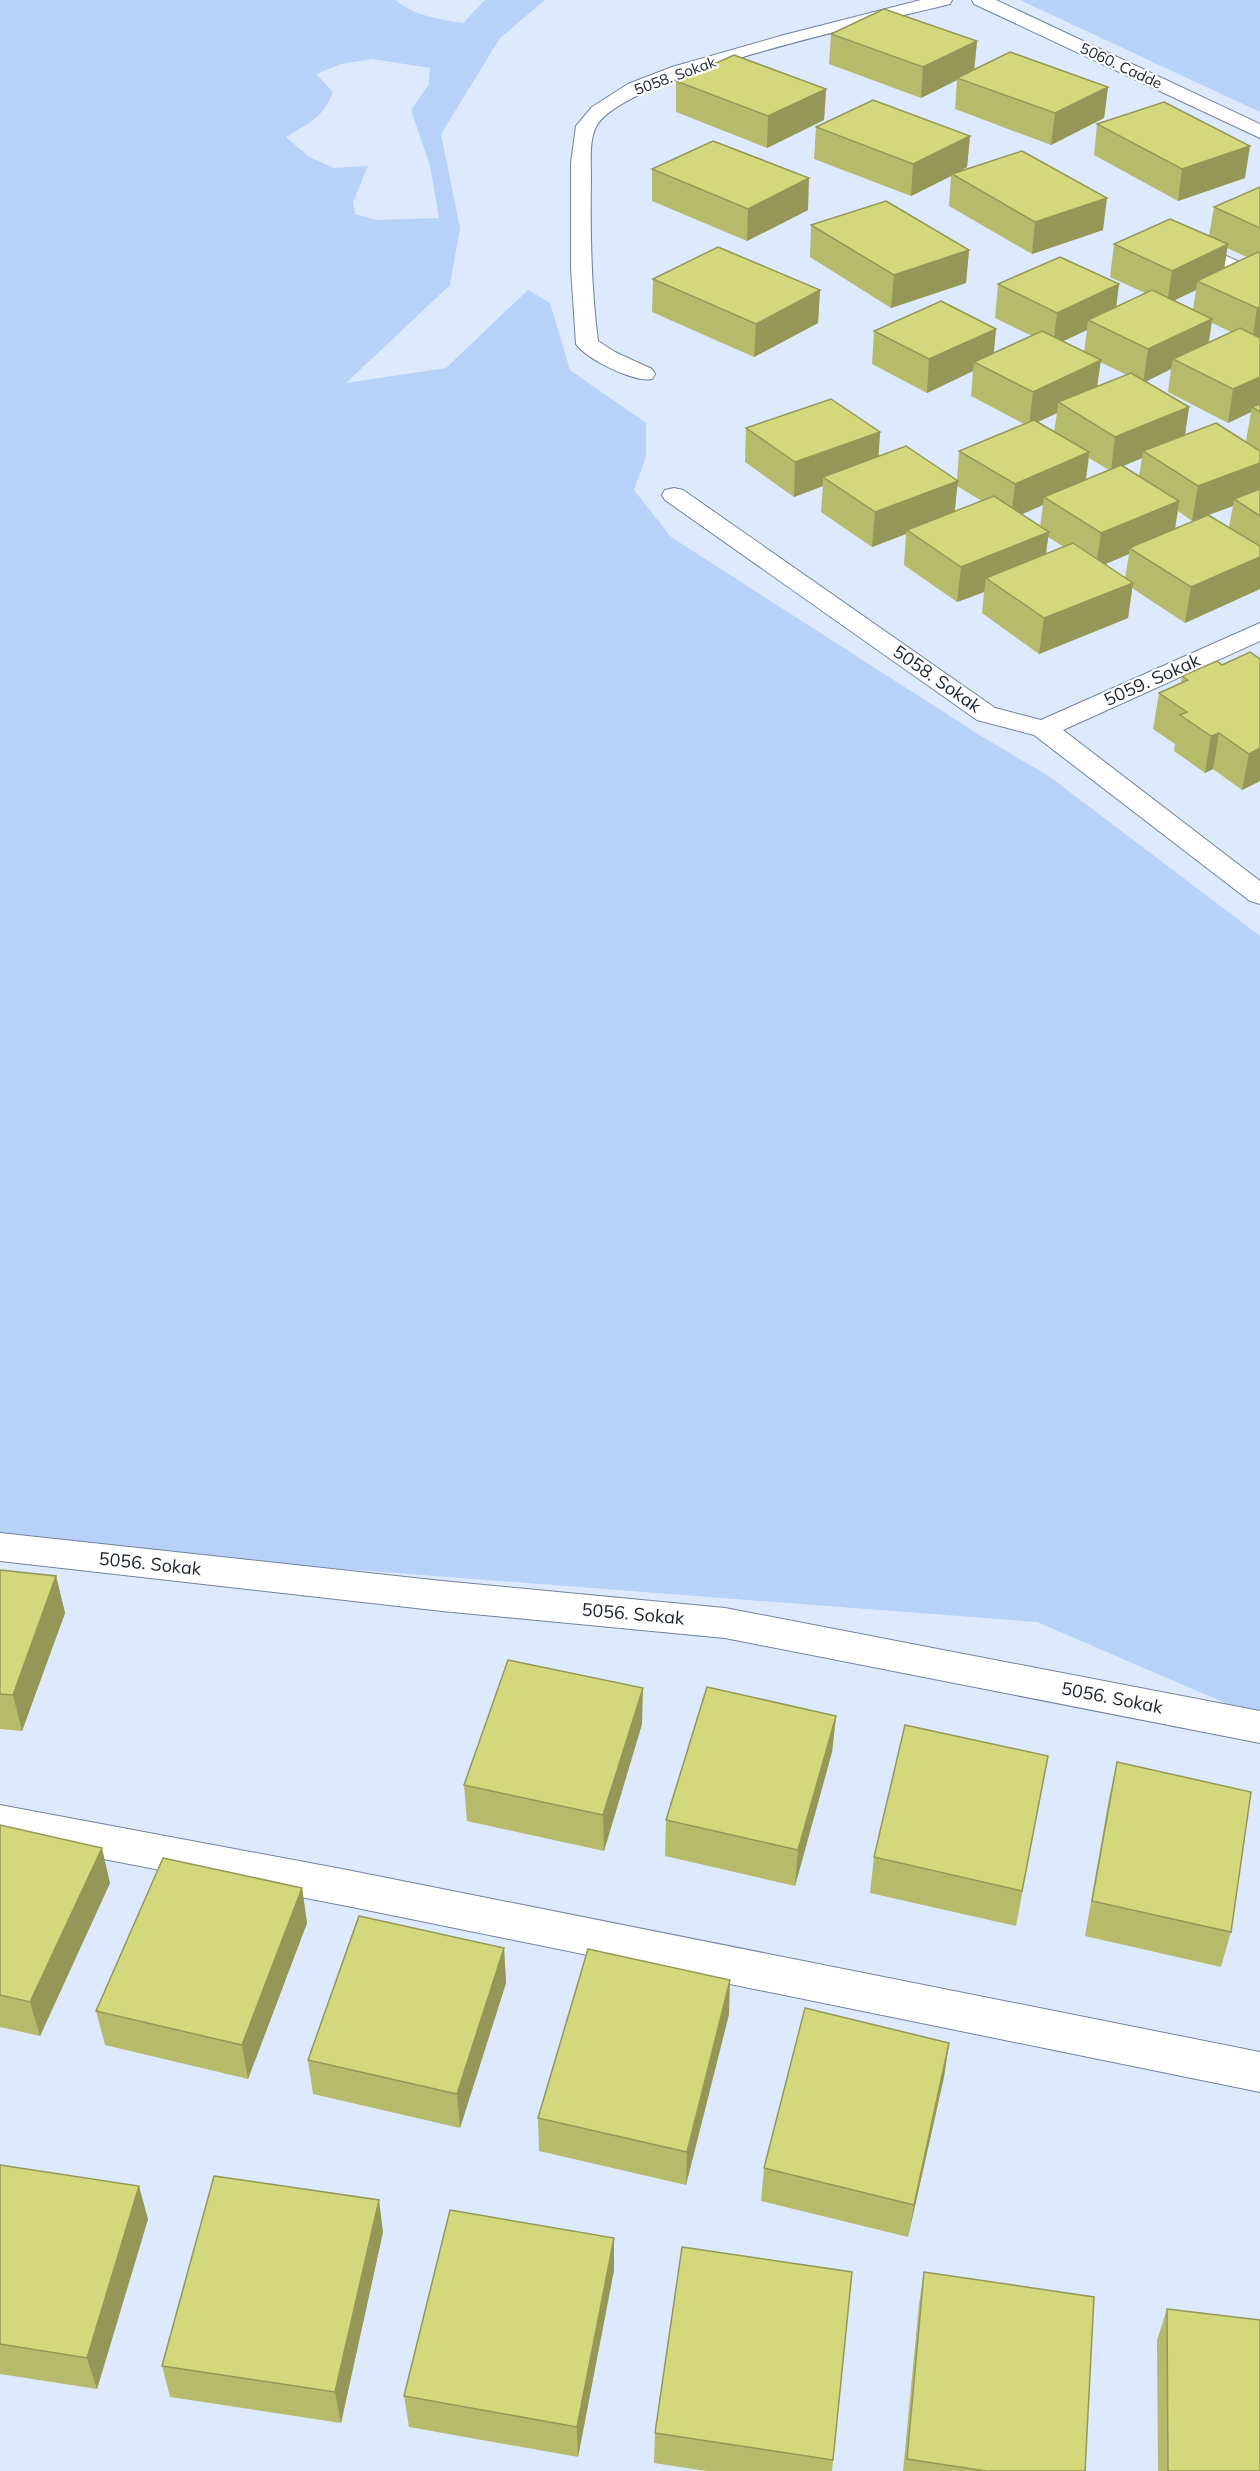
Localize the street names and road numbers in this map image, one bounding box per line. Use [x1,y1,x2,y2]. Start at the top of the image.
street label: 5060. Cadde [1077,38,1165,93]
street label: 5058. Sokak [631,52,719,99]
street label: 5058. Sokak [889,640,987,718]
street label: 5059. Sokak [1100,648,1204,711]
street label: 5056. Sokak [98,1547,203,1580]
street label: 5056. Sokak [581,1598,686,1629]
street label: 5056. Sokak [1059,1676,1165,1719]

